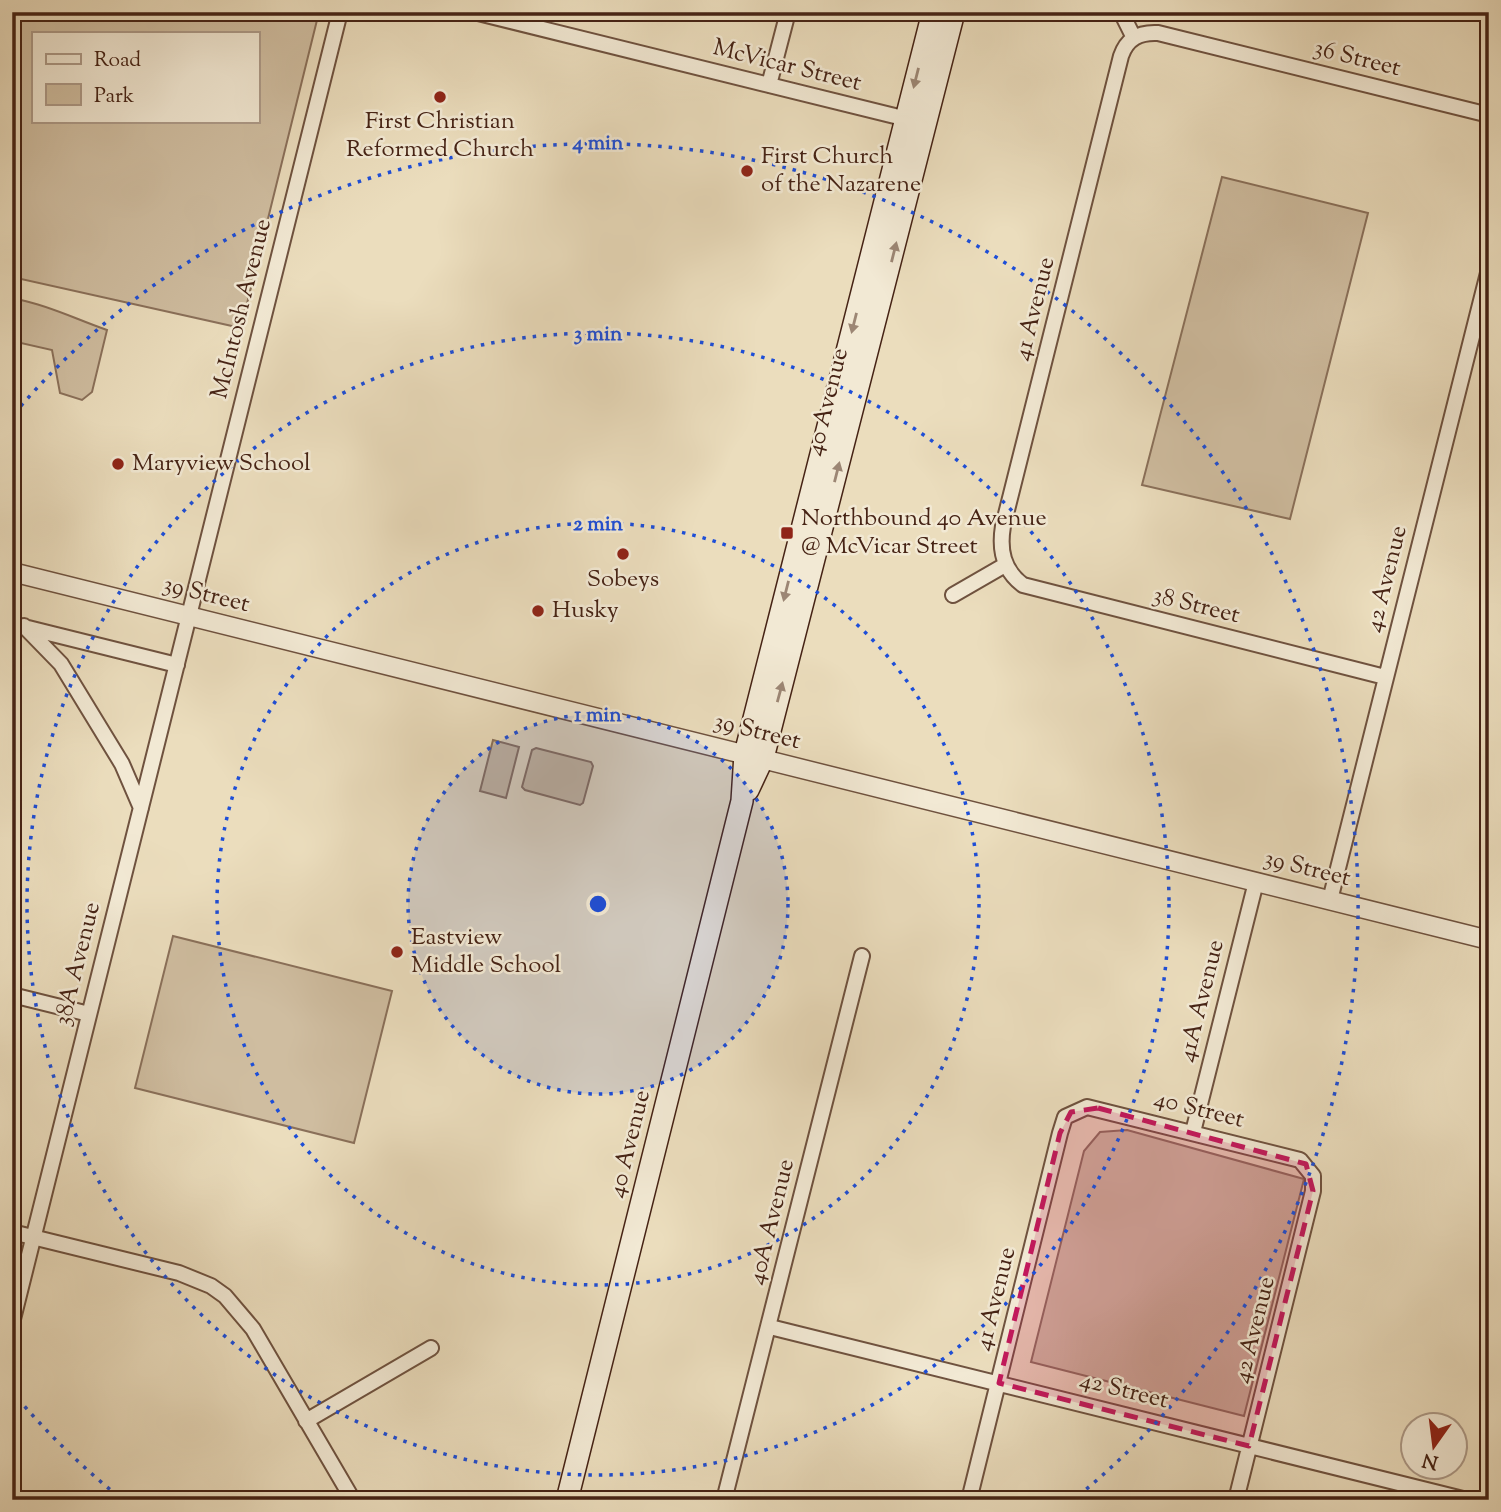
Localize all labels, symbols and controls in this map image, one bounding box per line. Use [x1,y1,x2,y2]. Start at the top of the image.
street label: McVicar Street [709,31,865,101]
legend [32,32,259,122]
street label: 36 Street [1310,32,1404,86]
text: Road [94,46,141,76]
one-way arrow [910,68,921,90]
text: Park [94,82,135,112]
marker: First Christian Reformed Church [432,89,448,105]
place label: First Christian Reformed Church [346,105,534,167]
text: 4 min [572,129,624,159]
place label: First Church of the Nazarene [761,140,921,202]
marker: First Church of the Nazarene [739,163,755,179]
street label: McIntosh Avenue [203,215,281,403]
one-way arrow [889,241,900,263]
street label: 41 Avenue [1006,254,1064,364]
one-way arrow [848,312,859,334]
text: 3 min [574,320,623,350]
street label: 40 Avenue [798,345,858,459]
place label: Maryview School [132,447,311,481]
marker: Maryview School [110,456,126,472]
one-way arrow [832,461,843,483]
place label: Northbound 40 Avenue @ McVicar Street [801,502,1047,564]
text: 2 min [573,510,624,540]
street label: 42 Avenue [1357,522,1417,636]
marker: Northbound 40 Avenue @ McVicar Street [779,525,795,541]
marker: Sobeys [615,546,631,562]
place label: Sobeys [587,563,659,597]
street label: 39 Street [159,568,253,622]
street label: 38 Street [1149,579,1243,633]
one-way arrow [780,580,791,602]
place label: Husky [552,594,619,628]
marker: Husky [530,603,546,619]
one-way arrow [775,681,786,703]
text: 1 min [574,701,622,731]
street label: 39 Street [710,705,804,759]
street label: 39 Street [1260,842,1354,896]
centre of rings [586,892,610,916]
street label: 38A Avenue [46,899,110,1029]
place label: Eastview Middle School [411,921,561,983]
street label: 41A Avenue [1170,936,1234,1066]
marker: Eastview Middle School [389,944,405,960]
street label: 40 Street [1150,1082,1248,1138]
street label: 40 Avenue [600,1087,660,1201]
street label: 40A Avenue [740,1156,804,1288]
street label: 41 Avenue [967,1244,1025,1354]
street label: 42 Avenue [1225,1273,1285,1387]
street label: 42 Street [1076,1364,1172,1418]
north arrow [1400,1410,1470,1480]
text: N [1420,1445,1441,1475]

